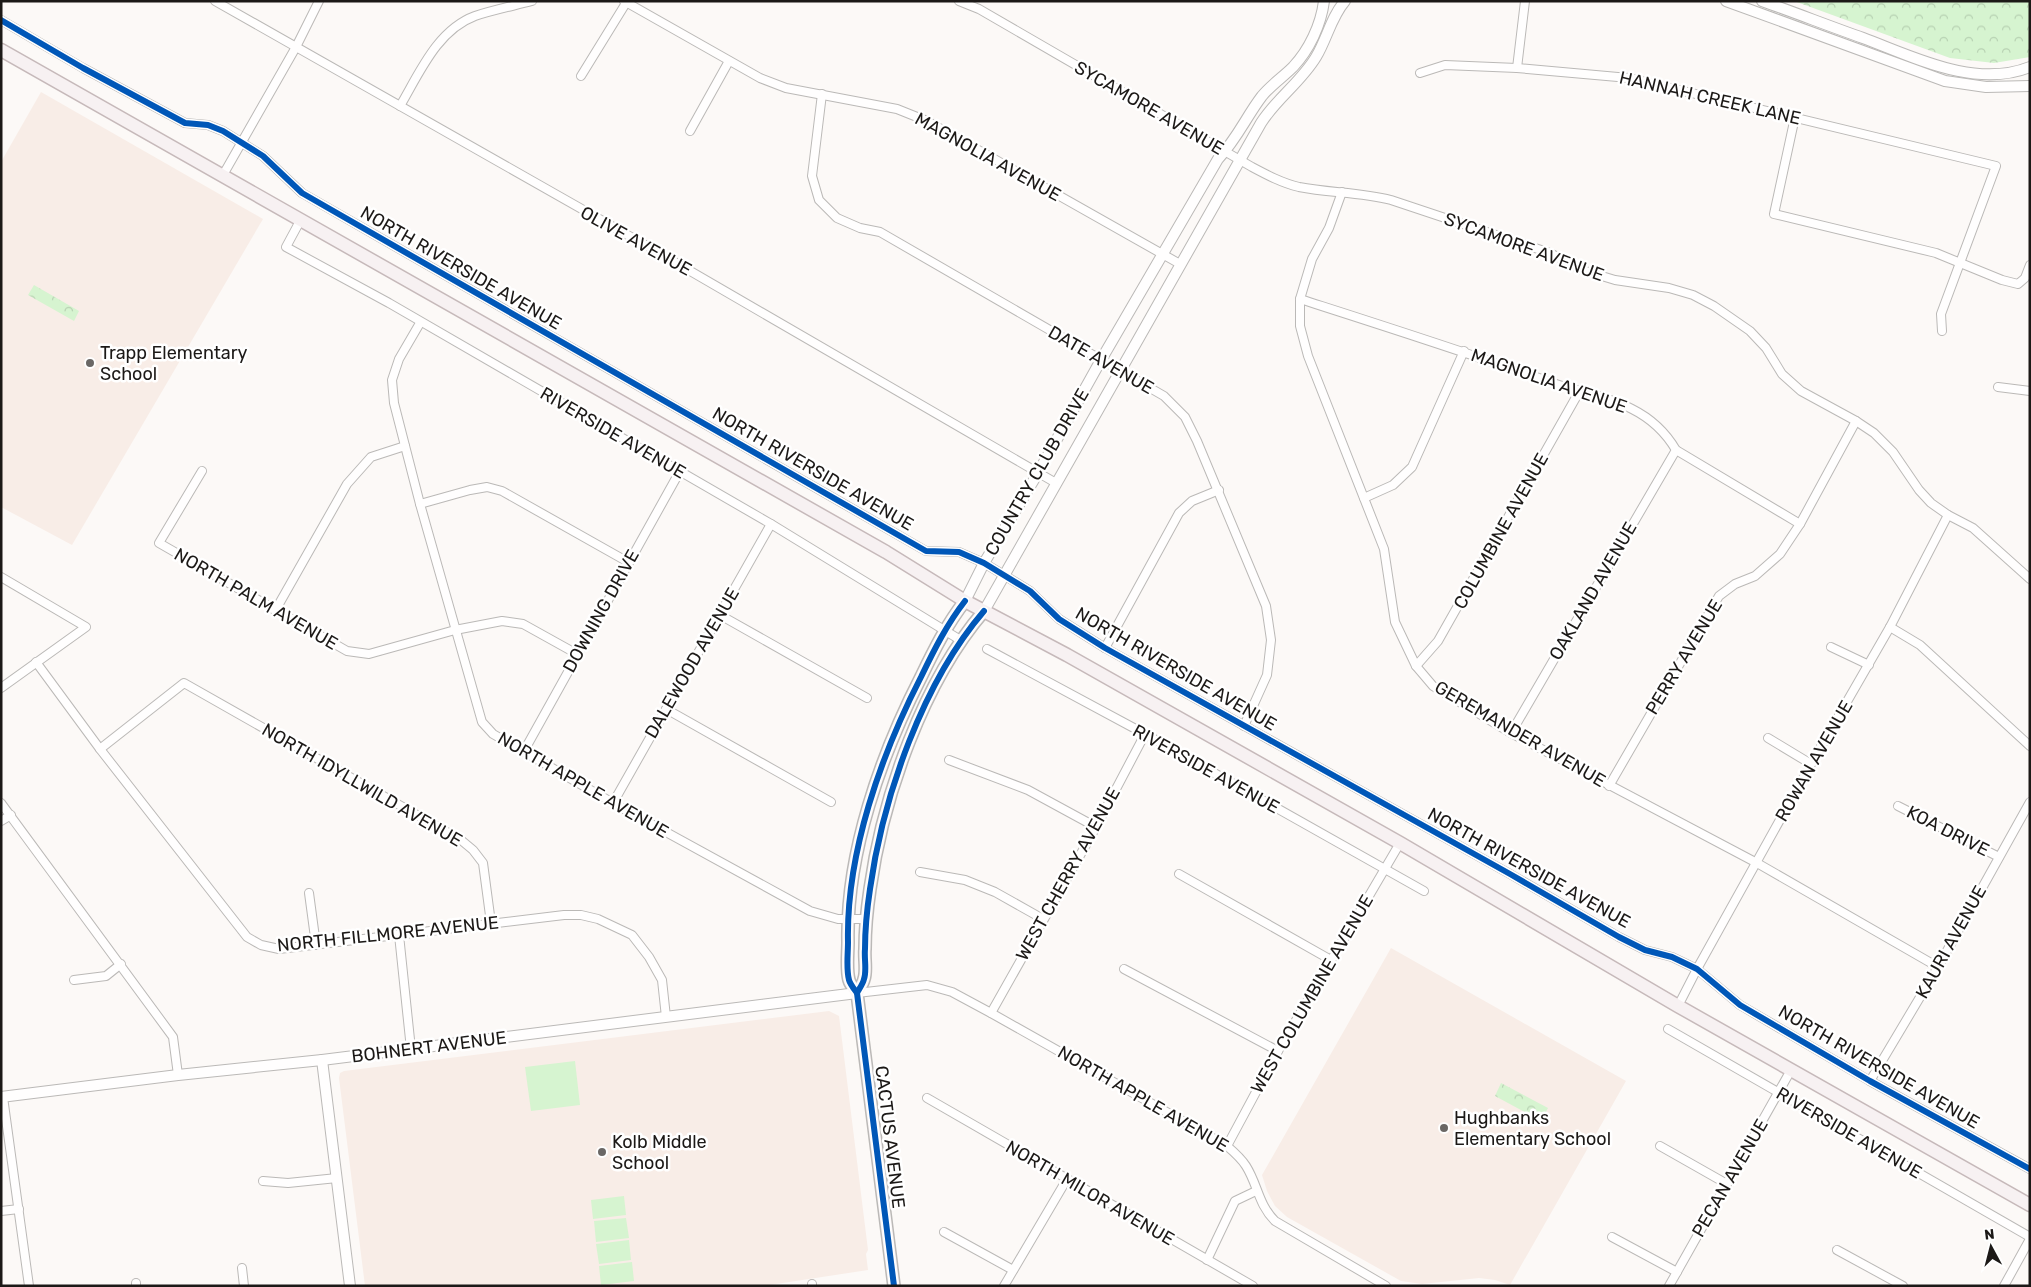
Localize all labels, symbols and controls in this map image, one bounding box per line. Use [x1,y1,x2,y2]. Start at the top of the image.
street label: SYCAMORE AVENUE [1070,56,1228,160]
street label: HANNAH CREEK LANE [1617,66,1803,130]
street label: MAGNOLIA AVENUE [911,108,1065,206]
street label: NORTH RIVERSIDE AVENUE [357,201,565,335]
street label: OLIVE AVENUE [577,201,695,281]
street label: SYCAMORE AVENUE [1441,208,1607,286]
street label: DATE AVENUE [1044,321,1158,399]
place label: Trapp Elementary School [100,342,247,385]
street label: MAGNOLIA AVENUE [1468,344,1630,418]
marker: Trapp Elementary School [84,357,96,369]
street label: RIVERSIDE AVENUE [536,382,690,484]
street label: COUNTRY CLUB DRIVE [980,385,1094,559]
street label: NORTH RIVERSIDE AVENUE [709,402,917,536]
street label: COLUMBINE AVENUE [1449,449,1553,613]
street label: OAKLAND AVENUE [1545,518,1641,664]
street label: NORTH PALM AVENUE [170,543,342,655]
street label: DOWNING DRIVE [558,546,644,676]
street label: DALEWOOD AVENUE [640,584,744,742]
street label: PERRY AVENUE [1641,595,1727,719]
street label: NORTH RIVERSIDE AVENUE [1072,602,1280,736]
street label: GEREMANDER AVENUE [1431,676,1609,792]
street label: ROWAN AVENUE [1770,697,1858,825]
street label: NORTH IDYLLWILD AVENUE [258,719,466,851]
street label: RIVERSIDE AVENUE [1129,720,1283,818]
street label: NORTH APPLE AVENUE [494,727,672,843]
street label: WEST CHERRY AVENUE [1011,784,1125,964]
street label: KOA DRIVE [1903,801,1993,861]
street label: NORTH RIVERSIDE AVENUE [1424,803,1634,933]
street label: KAURI AVENUE [1911,882,1991,1002]
street label: WEST COLUMBINE AVENUE [1246,891,1378,1097]
street label: NORTH FILLMORE AVENUE [276,911,500,957]
street label: NORTH RIVERSIDE AVENUE [1774,1000,1984,1134]
street label: BOHNERT AVENUE [350,1027,508,1067]
street label: NORTH APPLE AVENUE [1054,1041,1232,1157]
street label: CACTUS AVENUE [870,1064,910,1210]
street label: RIVERSIDE AVENUE [1772,1082,1926,1184]
place label: Hughbanks Elementary School [1454,1107,1611,1150]
street label: PECAN AVENUE [1687,1115,1773,1241]
marker: Hughbanks Elementary School [1438,1122,1450,1134]
place label: Kolb Middle School [612,1131,707,1174]
street label: NORTH MILOR AVENUE [1002,1136,1178,1250]
marker: Kolb Middle School [596,1146,608,1158]
north arrow [1966,1222,2016,1272]
text: N [1983,1226,1996,1244]

